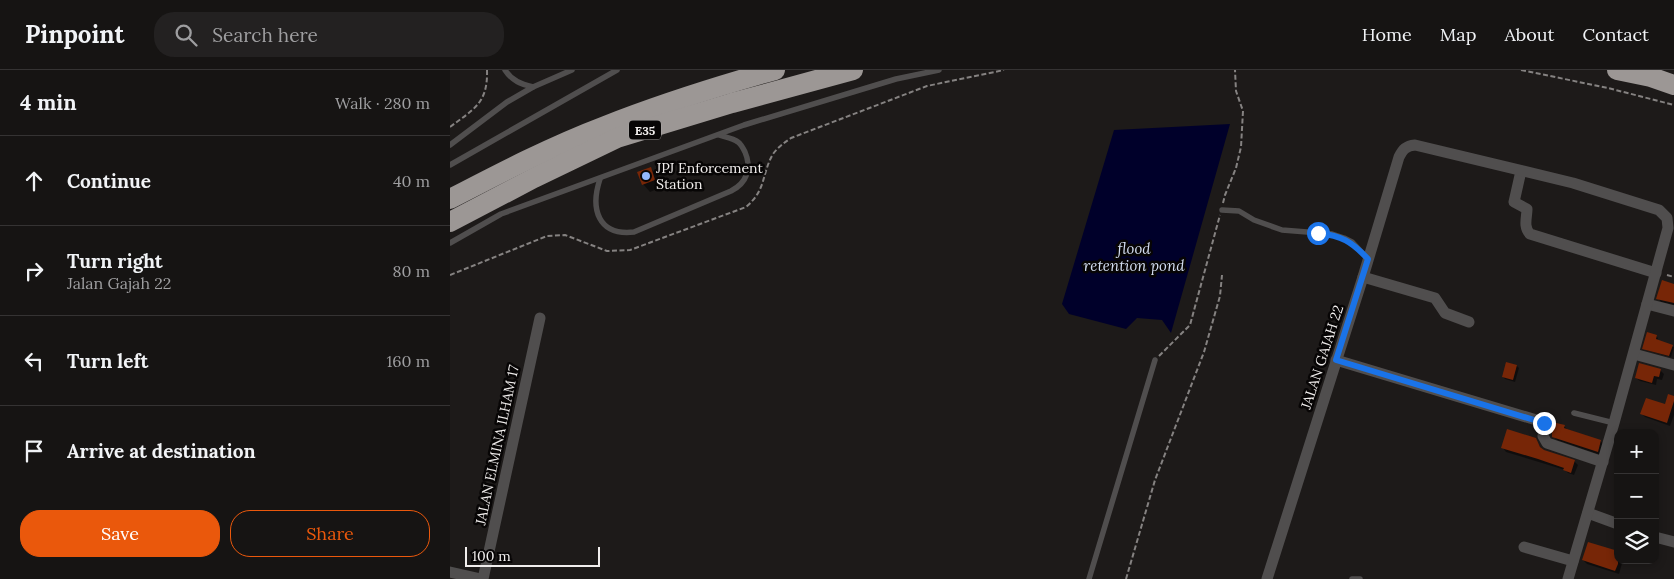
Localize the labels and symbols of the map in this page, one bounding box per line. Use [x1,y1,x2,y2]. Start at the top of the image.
road number: E35 [629,120,661,140]
place label: JPJ Enforcement Station [655,159,763,193]
marker: JPJ Enforcement Station [640,170,652,182]
route start [1307,222,1330,245]
water label: flood retention pond [1084,239,1185,275]
street label: JALAN GAJAH 22 [1296,303,1347,412]
street label: JALAN ELMINA ILHAM 17 [471,363,523,528]
route end [1533,412,1556,435]
scale bar [465,544,600,567]

